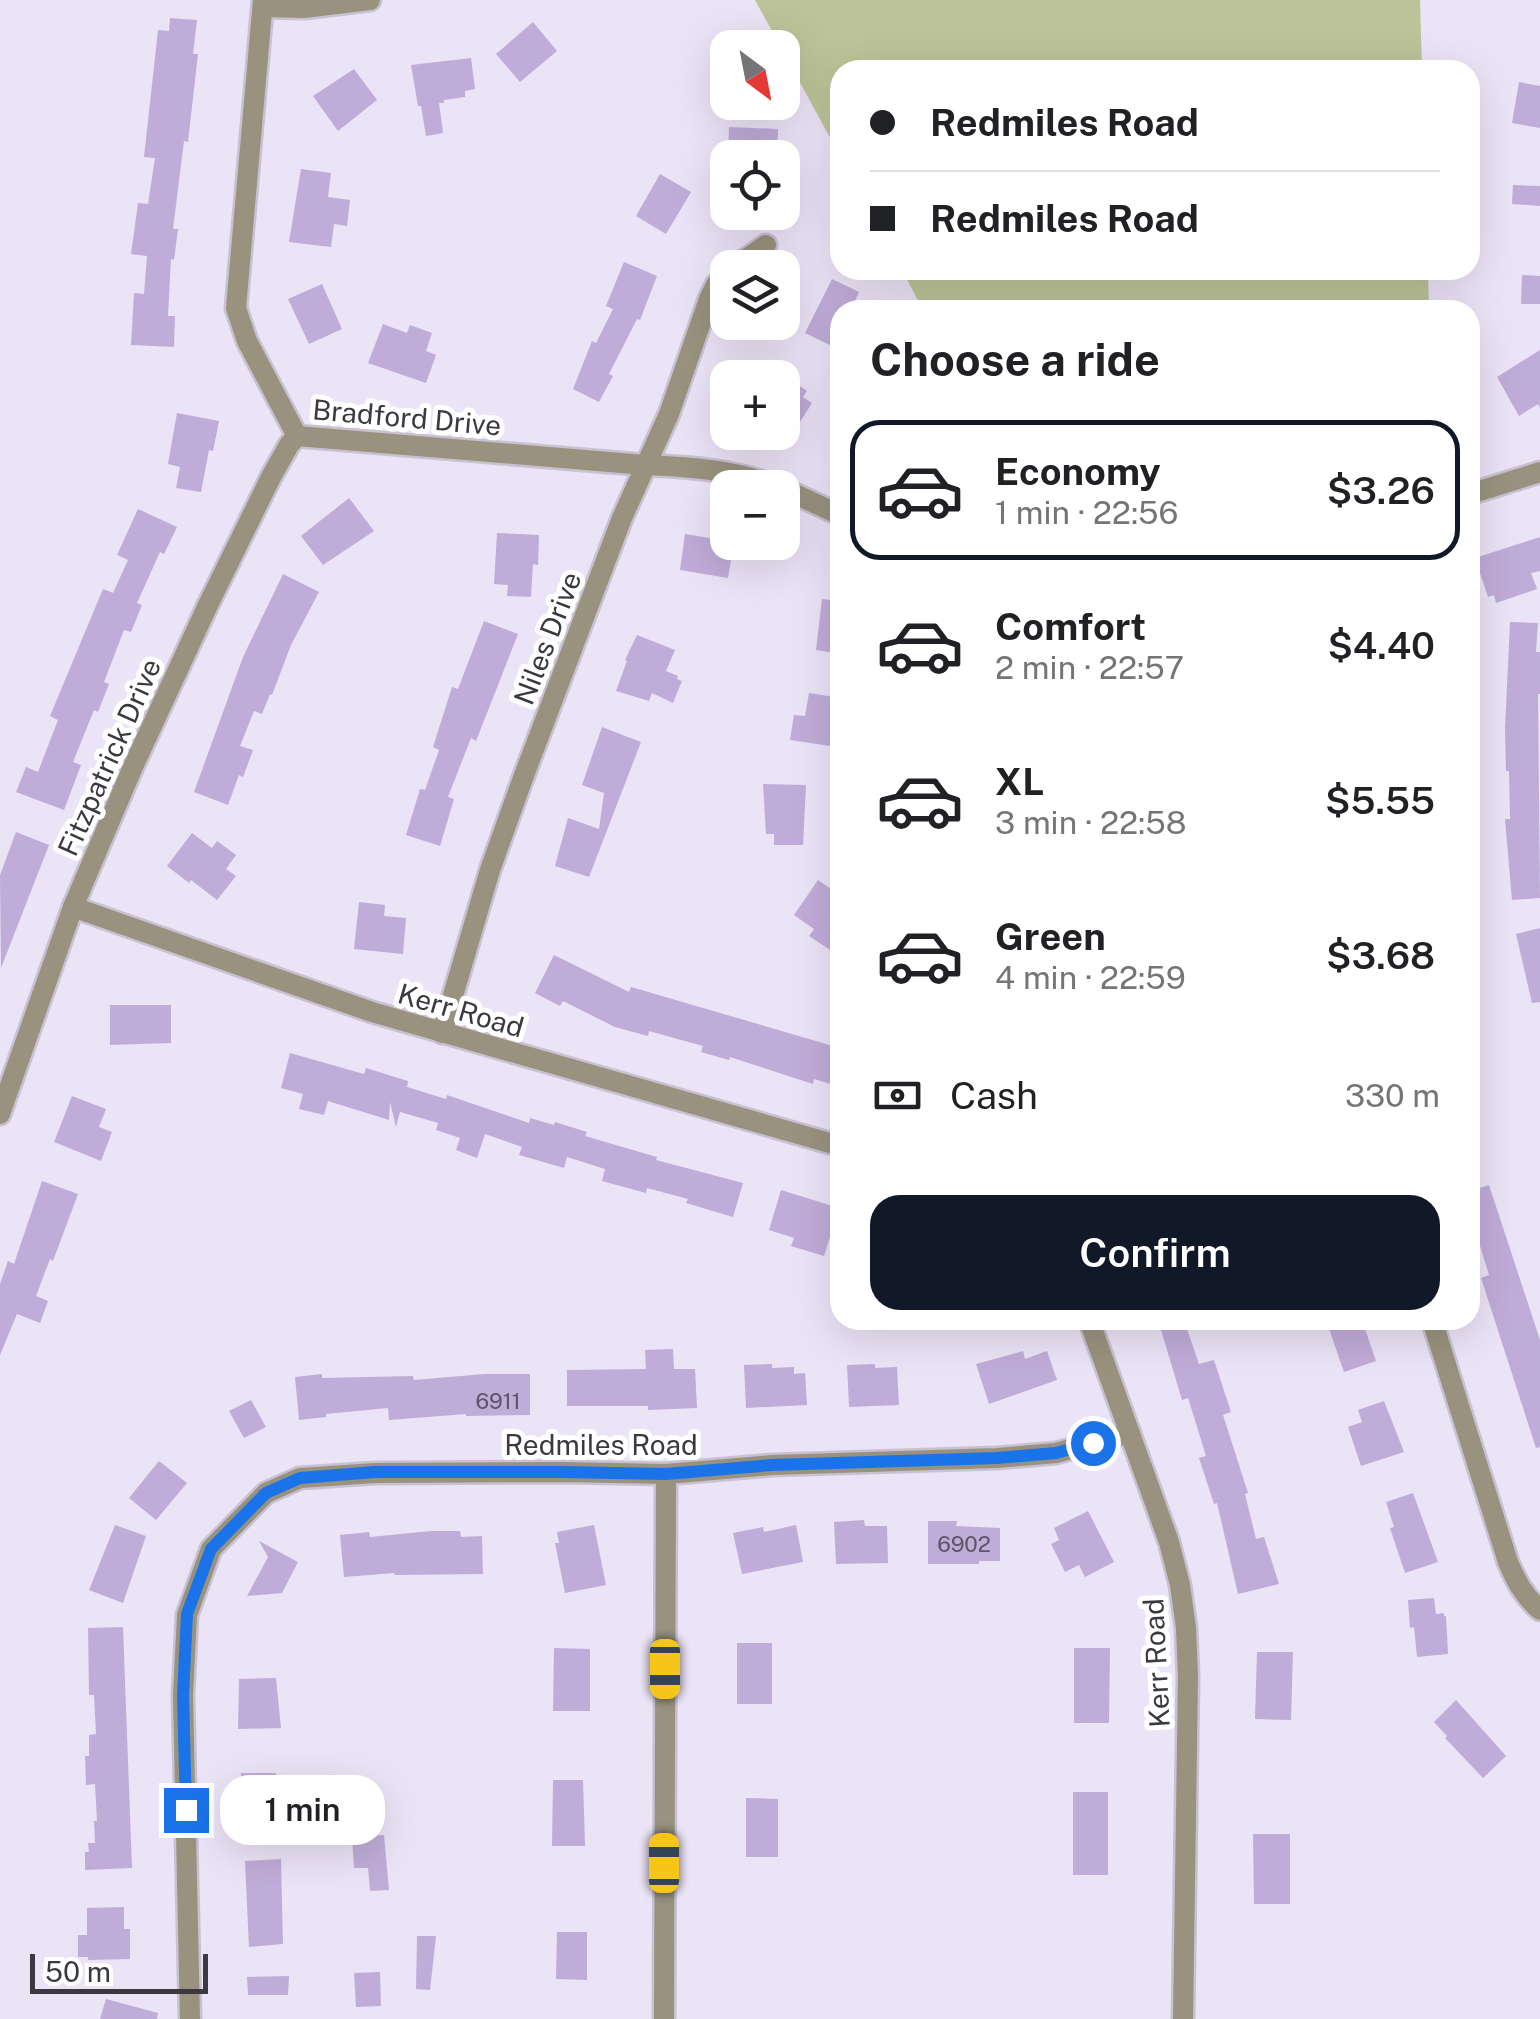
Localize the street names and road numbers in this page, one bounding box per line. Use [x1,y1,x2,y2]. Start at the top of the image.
street label: Bradford Drive [311,392,503,442]
street label: Niles Drive [507,567,587,709]
street label: Fitzpatrick Drive [51,653,167,861]
street label: Kerr Road [394,976,528,1044]
street label: Redmiles Road [504,1428,698,1461]
street label: Kerr Road [1136,1598,1176,1728]

